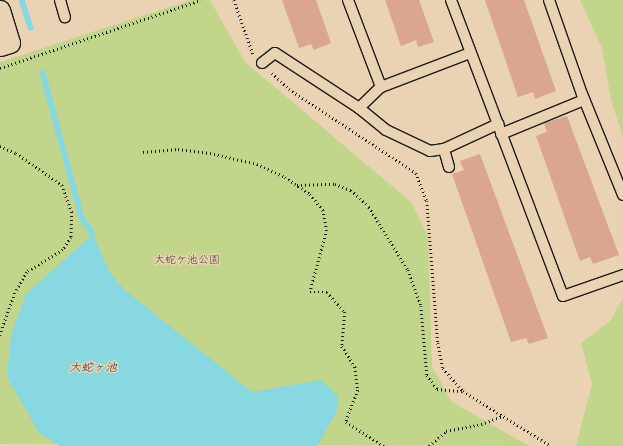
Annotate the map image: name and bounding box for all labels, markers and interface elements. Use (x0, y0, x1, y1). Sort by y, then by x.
park label: 大蛇ケ池公園 (154, 252, 220, 266)
water label: 大蛇ヶ池 (69, 360, 117, 374)

